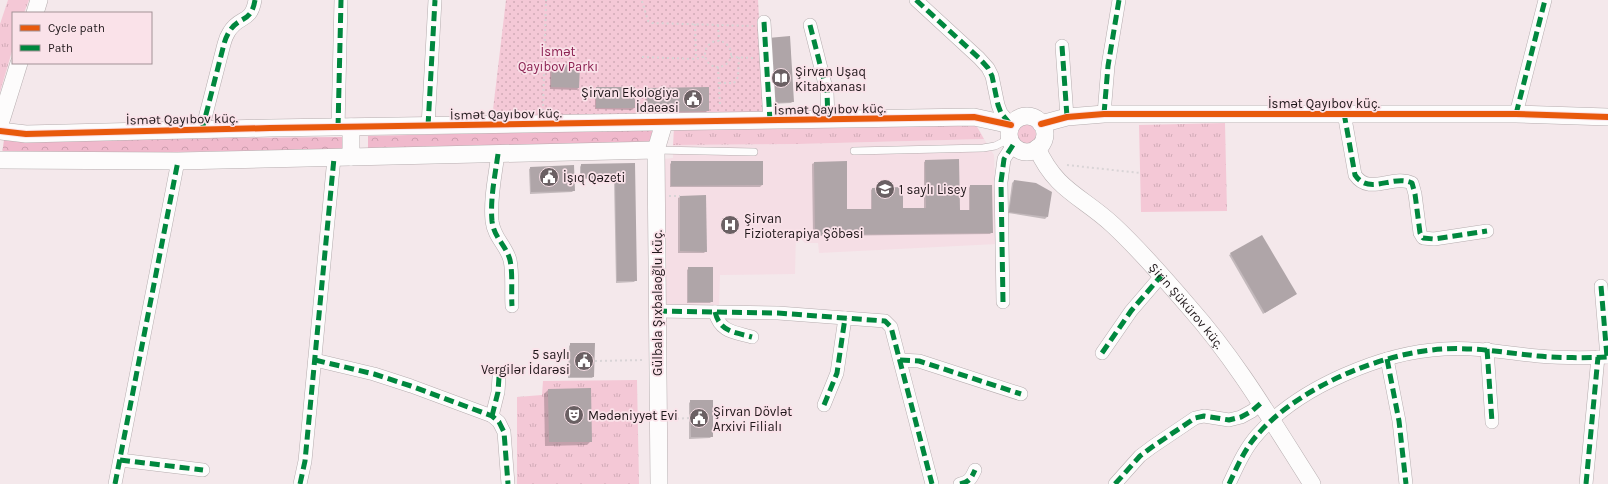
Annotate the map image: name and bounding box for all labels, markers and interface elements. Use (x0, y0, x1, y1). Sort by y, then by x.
legend (12, 12, 152, 64)
text: Cycle path (48, 21, 105, 35)
text: Path (48, 41, 73, 55)
park label: İsmət Qayıbov Parkı (518, 44, 598, 74)
place label: Şirvan Uşaq Kitabxanası (795, 64, 867, 94)
library icon: Şirvan Uşaq Kitabxanası (770, 67, 792, 89)
place label: Şirvan Ekologiya İdaeəsi (581, 85, 679, 115)
public building icon: Şirvan Ekologiya İdaeəsi (682, 88, 704, 110)
street label: İsmət Qayıbov küç. (1268, 96, 1380, 111)
street label: İsmət Qayıbov küç. (774, 101, 886, 117)
street label: İsmət Qayıbov küç. (450, 106, 562, 122)
street label: İsmət Qayıbov küç. (126, 111, 238, 127)
public building icon: İşıq Qəzeti (538, 166, 560, 188)
place label: İşıq Qəzeti (563, 170, 625, 186)
school or university icon: 1 saylı Lisey (874, 178, 896, 200)
place label: 1 saylı Lisey (899, 182, 967, 197)
place label: Şirvan Fizioterapiya Şöbəsi (744, 211, 864, 241)
hospital icon: Şirvan Fizioterapiya Şöbəsi (719, 214, 741, 236)
street label: Gülbala Şıxbalaoğlu küç. (650, 230, 665, 376)
street label: Şirin Şükürov küç. (1146, 259, 1227, 351)
place label: 5 saylı Vergilər İdarəsi (481, 347, 570, 377)
public building icon: 5 saylı Vergilər İdarəsi (573, 350, 595, 372)
theatre icon: Mədəniyyət Evi (563, 404, 585, 426)
place label: Şirvan Dövlət Arxivi Filialı (713, 404, 792, 434)
public building icon: Şirvan Dövlət Arxivi Filialı (688, 407, 710, 429)
place label: Mədəniyyət Evi (588, 408, 678, 423)

